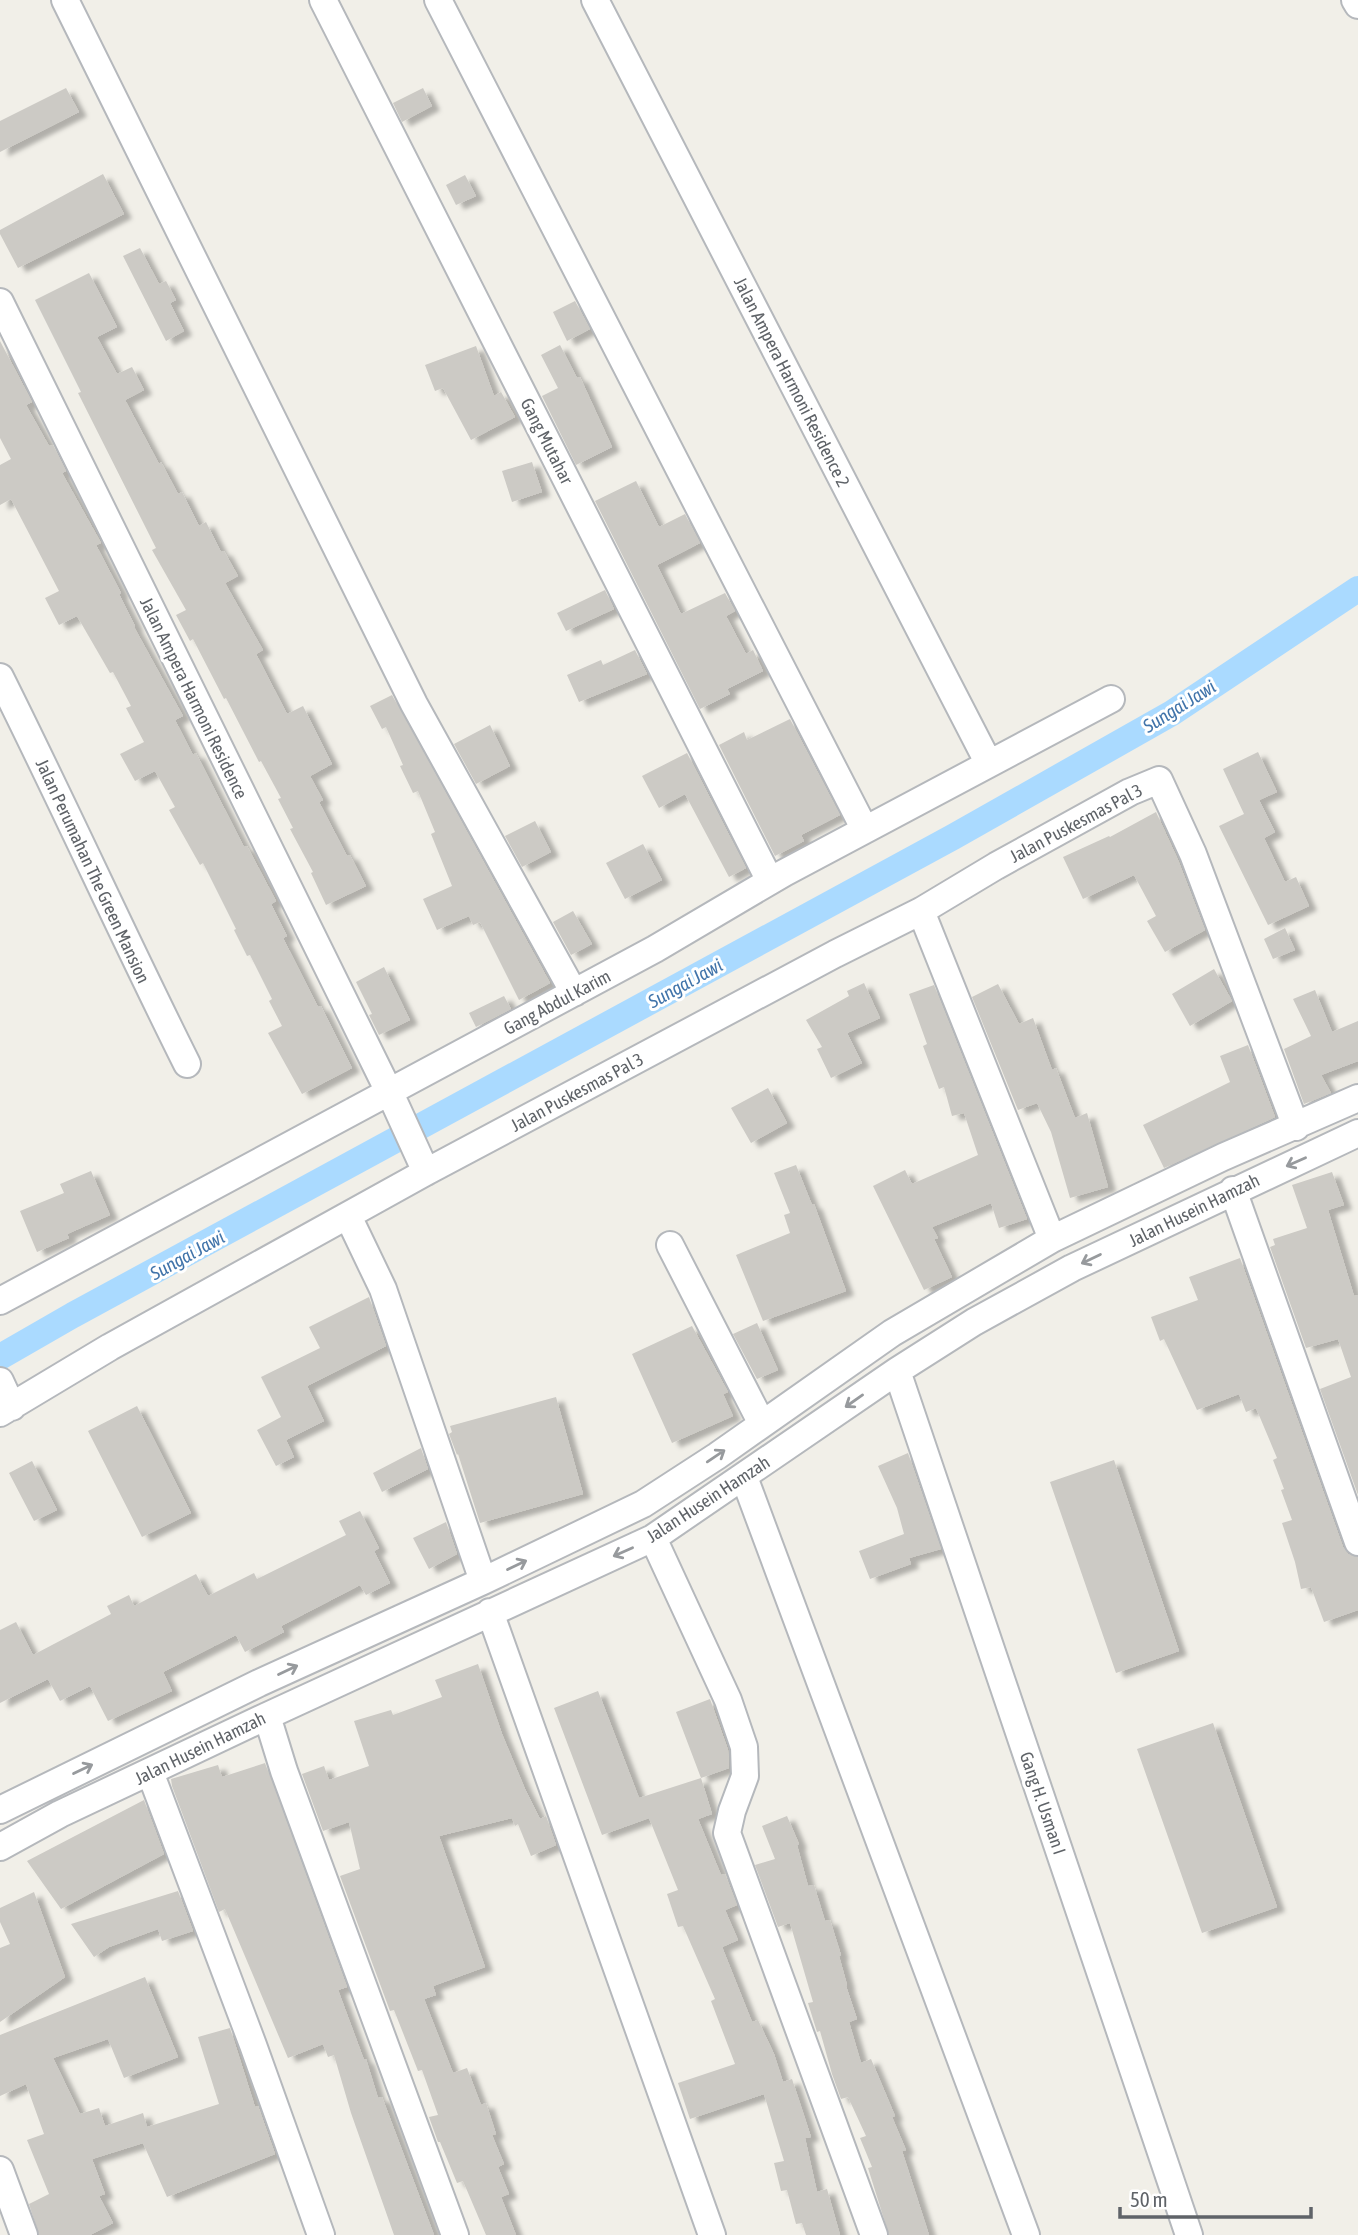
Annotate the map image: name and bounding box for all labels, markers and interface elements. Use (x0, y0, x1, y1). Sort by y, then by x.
street label: Jalan Ampera Harmoni Residence 2 (730, 274, 854, 490)
street label: Gang Mutahar (516, 395, 578, 488)
street label: Jalan Ampera Harmoni Residence (136, 594, 252, 802)
water label: Sungai Jawi (1138, 675, 1219, 737)
street label: Jalan Perumahan The Green Mansion (32, 756, 154, 986)
street label: Jalan Puskesmas Pal 3 (1006, 779, 1146, 867)
water label: Sungai Jawi (643, 954, 726, 1013)
street label: Gang Abdul Karim (500, 965, 614, 1039)
street label: Jalan Puskesmas Pal 3 (507, 1048, 647, 1136)
one-way arrow (1286, 1155, 1307, 1169)
street label: Jalan Husein Hamzah (1125, 1169, 1263, 1251)
water label: Sungai Jawi (145, 1226, 228, 1285)
one-way arrow (1081, 1253, 1102, 1267)
one-way arrow (845, 1394, 864, 1408)
one-way arrow (706, 1449, 725, 1463)
street label: Jalan Husein Hamzah (642, 1451, 774, 1547)
one-way arrow (612, 1546, 634, 1559)
one-way arrow (506, 1557, 527, 1571)
one-way arrow (277, 1663, 298, 1676)
street label: Jalan Husein Hamzah (131, 1707, 269, 1789)
street label: Gang H. Usman I (1016, 1749, 1070, 1857)
one-way arrow (72, 1762, 93, 1775)
scale bar (1120, 2176, 1311, 2220)
text: 50 m (1130, 2187, 1168, 2211)

